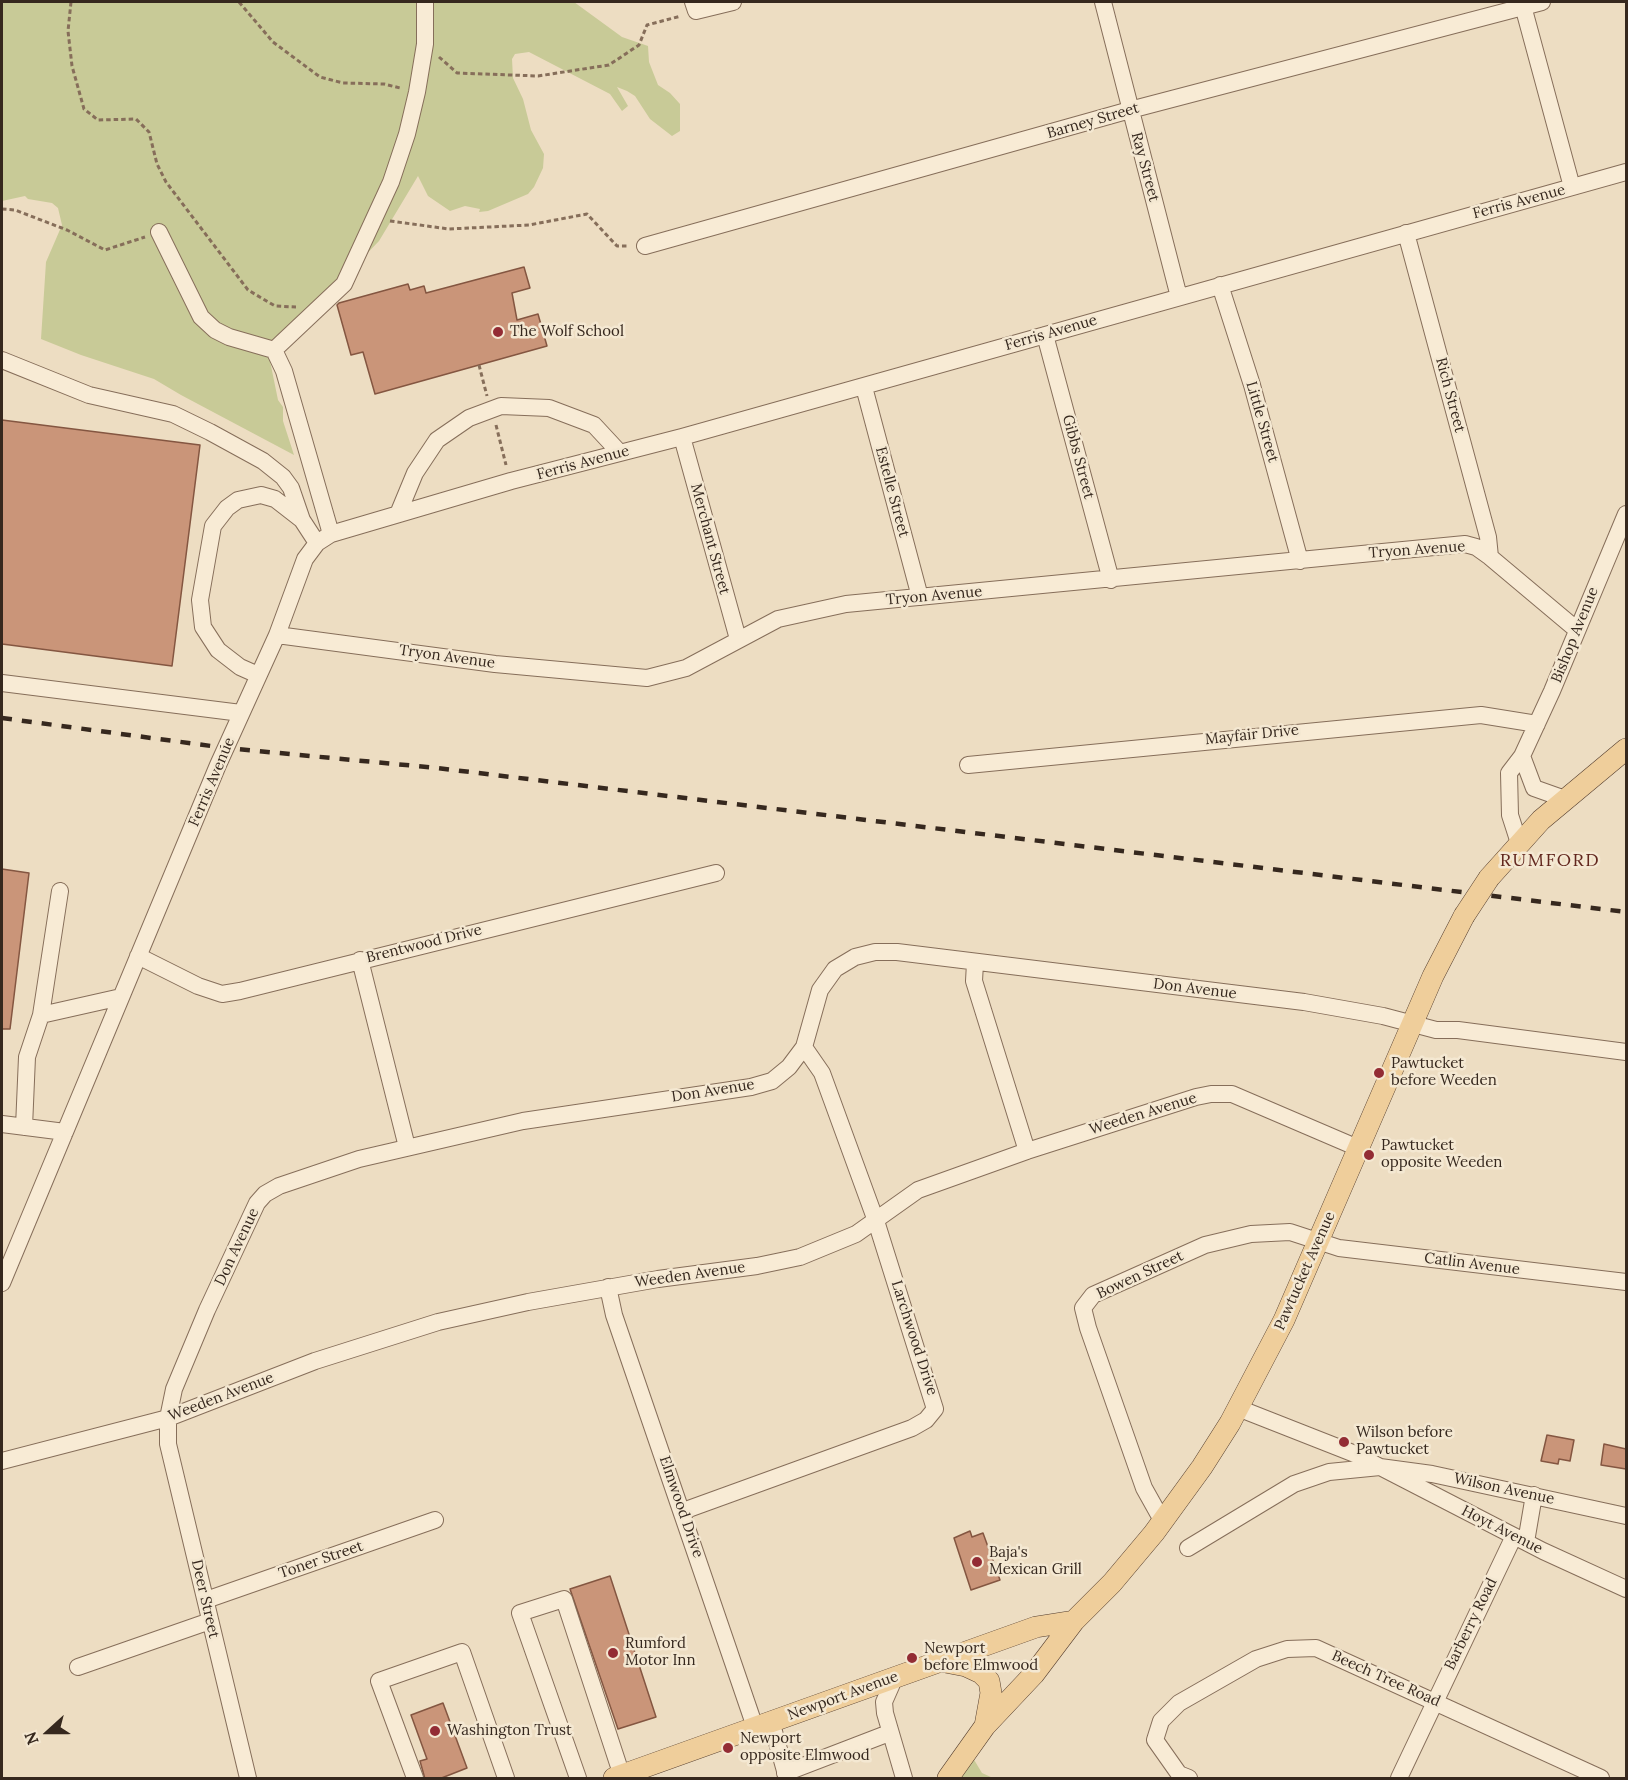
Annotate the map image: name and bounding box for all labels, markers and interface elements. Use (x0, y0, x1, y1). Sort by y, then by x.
street label: Barney Street (1045, 99, 1141, 143)
street label: Ray Street (1127, 130, 1163, 204)
street label: Ferris Avenue (1471, 181, 1567, 223)
street label: Ferris Avenue (1003, 311, 1099, 355)
place label: The Wolf School (510, 323, 624, 341)
marker: The Wolf School (491, 325, 505, 339)
street label: Rich Street (1431, 355, 1469, 435)
street label: Little Street (1242, 379, 1282, 465)
street label: Gibbs Street (1058, 413, 1098, 501)
street label: Ferris Avenue (535, 442, 631, 484)
street label: Estelle Street (871, 445, 913, 539)
street label: Merchant Street (687, 482, 733, 596)
street label: Tryon Avenue (1368, 538, 1466, 562)
street label: Tryon Avenue (885, 583, 983, 609)
street label: Bishop Avenue (1548, 584, 1602, 686)
street label: Tryon Avenue (398, 641, 496, 673)
street label: Mayfair Drive (1204, 721, 1300, 749)
street label: Ferris Avenue (185, 735, 239, 829)
district label: RUMFORD (1500, 850, 1600, 872)
street label: Brentwood Drive (364, 921, 484, 967)
street label: Don Avenue (1152, 975, 1238, 1003)
place label: Pawtucket before Weeden (1391, 1055, 1497, 1090)
marker: Pawtucket before Weeden (1372, 1066, 1386, 1080)
street label: Don Avenue (670, 1076, 756, 1106)
street label: Weeden Avenue (1087, 1089, 1199, 1139)
place label: Pawtucket opposite Weeden (1381, 1137, 1502, 1172)
marker: Pawtucket opposite Weeden (1362, 1148, 1376, 1162)
street label: Don Avenue (211, 1205, 263, 1289)
street label: Pawtucket Avenue (1271, 1209, 1339, 1333)
street label: Bowen Street (1094, 1247, 1186, 1303)
street label: Catlin Avenue (1423, 1249, 1521, 1279)
street label: Weeden Avenue (634, 1258, 746, 1292)
street label: Larchwood Drive (887, 1278, 941, 1398)
street label: Weeden Avenue (166, 1369, 276, 1425)
place label: Wilson before Pawtucket (1356, 1424, 1453, 1459)
marker: Wilson before Pawtucket (1337, 1435, 1351, 1449)
street label: Elmwood Drive (655, 1454, 707, 1560)
street label: Wilson Avenue (1452, 1470, 1556, 1508)
street label: Hoyt Avenue (1458, 1502, 1546, 1558)
street label: Toner Street (277, 1537, 365, 1583)
place label: Baja's Mexican Grill (989, 1544, 1082, 1579)
marker: Baja's Mexican Grill (970, 1555, 984, 1569)
street label: Deer Street (187, 1558, 223, 1640)
street label: Barberry Road (1441, 1575, 1501, 1673)
place label: Rumford Motor Inn (625, 1635, 696, 1670)
place label: Newport before Elmwood (924, 1640, 1038, 1675)
marker: Rumford Motor Inn (606, 1646, 620, 1660)
street label: Beech Tree Road (1329, 1647, 1443, 1711)
marker: Newport before Elmwood (905, 1651, 919, 1665)
street label: Newport Avenue (785, 1668, 901, 1724)
north arrow (18, 1702, 78, 1762)
place label: Washington Trust (447, 1722, 572, 1740)
marker: Washington Trust (428, 1724, 442, 1738)
text: N (20, 1729, 43, 1748)
place label: Newport opposite Elmwood (740, 1730, 870, 1765)
marker: Newport opposite Elmwood (721, 1741, 735, 1755)

